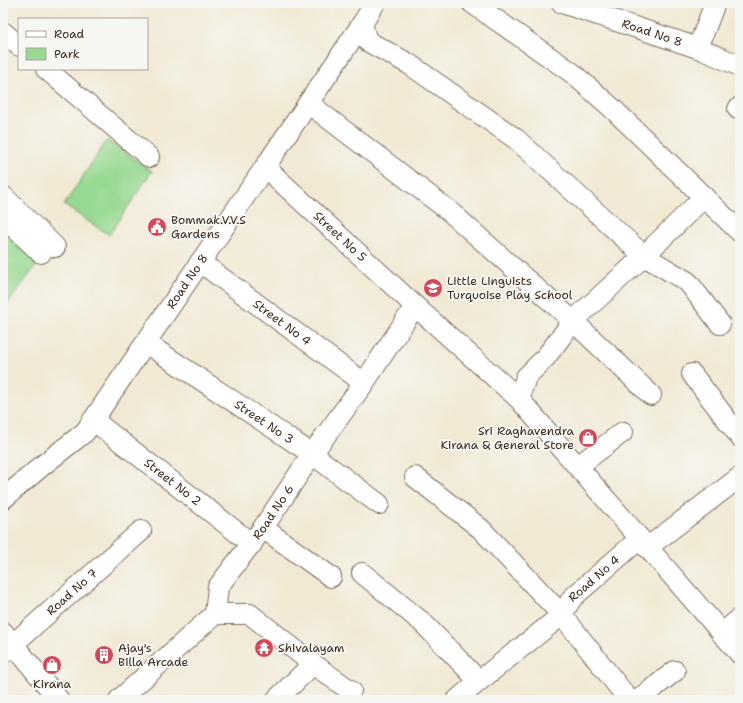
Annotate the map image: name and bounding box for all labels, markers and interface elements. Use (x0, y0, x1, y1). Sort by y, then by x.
street label: Road No 8 (620, 15, 685, 50)
legend (18, 18, 148, 70)
text: Road (54, 26, 85, 42)
text: Park (54, 46, 80, 62)
street label: Street No 5 (310, 208, 370, 265)
place label: Bommak.V.V.S Gardens (171, 212, 246, 242)
public building icon: Bommak.V.V.S Gardens (146, 216, 168, 238)
street label: Road No 8 (163, 251, 212, 312)
place label: Little Linguists Turquoise Play School (447, 273, 573, 303)
school or university icon: Little Linguists Turquoise Play School (422, 277, 444, 299)
street label: Street No 4 (250, 296, 314, 349)
street label: Street No 3 (231, 396, 297, 448)
place label: Sri Raghavendra Kirana & General Store (440, 423, 575, 453)
shop icon: Sri Raghavendra Kirana & General Store (577, 427, 599, 449)
street label: Street No 2 (141, 455, 204, 509)
street label: Road No 6 (249, 482, 297, 543)
street label: Road No 4 (565, 552, 623, 606)
street label: Road No 7 (43, 565, 101, 619)
temple icon: Shivalayam (253, 637, 275, 659)
place label: Ajay's Billa Arcade (118, 640, 188, 670)
place label: Shivalayam (278, 640, 344, 656)
building icon: Ajay's Billa Arcade (93, 644, 115, 666)
shop icon: Kirana (41, 654, 63, 676)
place label: Kirana (33, 676, 71, 692)

